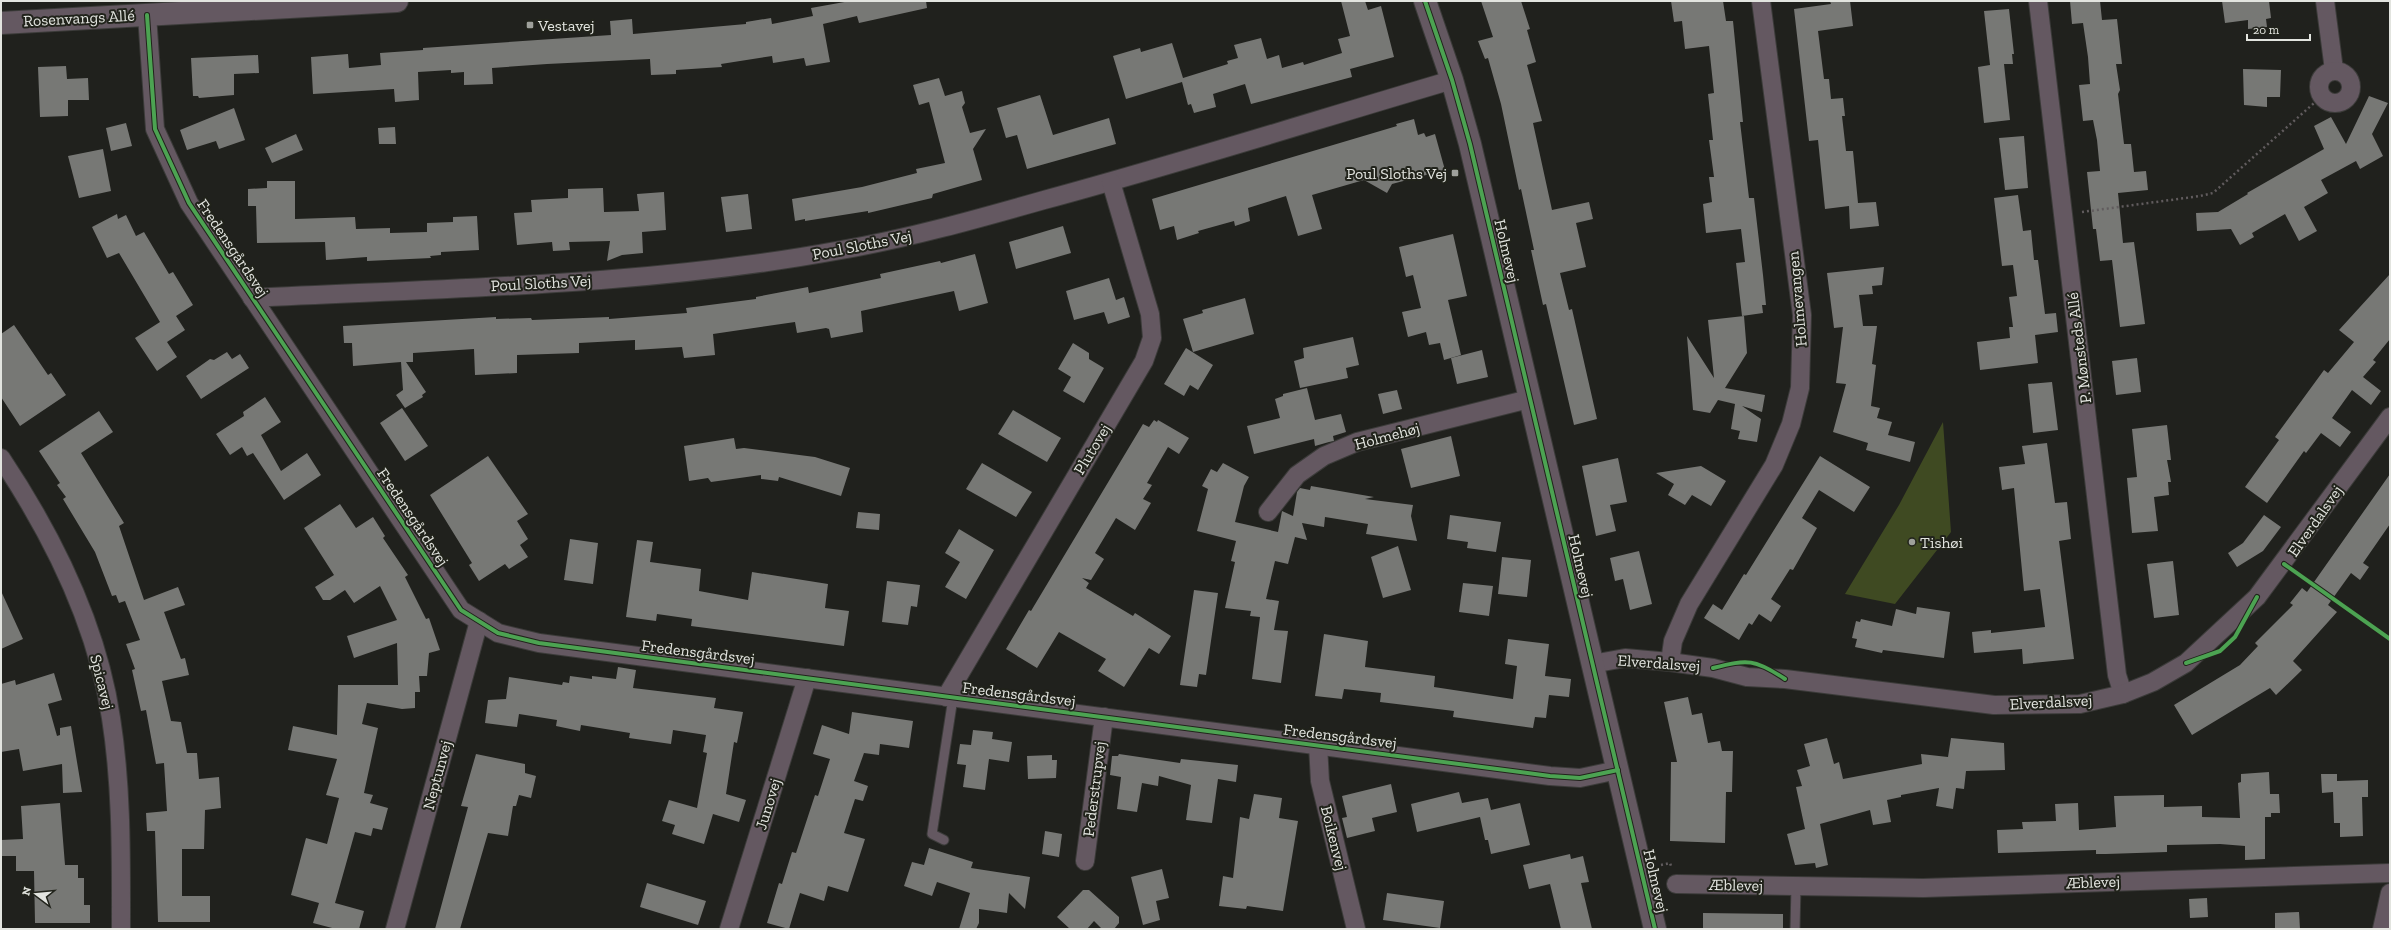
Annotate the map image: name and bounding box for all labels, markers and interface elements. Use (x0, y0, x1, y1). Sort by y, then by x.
street label: Rosenvangs Allé (23, 6, 135, 30)
place label: Vestavej (537, 16, 595, 35)
scale bar (2247, 16, 2310, 42)
marker: Vestavej (525, 20, 535, 30)
text: 20 m (2253, 23, 2280, 37)
place label: Poul Sloths Vej (1346, 164, 1447, 183)
marker: Poul Sloths Vej (1450, 168, 1460, 178)
street label: Fredensgårdsvej (193, 195, 273, 301)
street label: Holmevej (1490, 217, 1524, 285)
street label: Poul Sloths Vej (811, 226, 913, 264)
street label: Holmevangen (1783, 250, 1811, 348)
street label: Poul Sloths Vej (490, 271, 592, 295)
street label: P. Mønsteds Allé (2063, 291, 2095, 405)
street label: Holmehøj (1352, 418, 1422, 454)
street label: Plutovej (1070, 420, 1114, 478)
street label: Fredensgårdsvej (373, 464, 453, 570)
street label: Elverdalsvej (2283, 482, 2347, 560)
street label: Holmevej (1564, 532, 1598, 600)
place label: Tishøi (1920, 533, 1964, 552)
marker: Tishøi (1907, 537, 1917, 547)
street label: Fredensgårdsvej (640, 636, 756, 668)
street label: Elverdalsvej (1617, 651, 1701, 675)
street label: Spicavej (86, 653, 118, 711)
street label: Fredensgårdsvej (961, 678, 1077, 710)
street label: Elverdalsvej (2009, 690, 2093, 714)
street label: Fredensgårdsvej (1282, 720, 1398, 752)
street label: Neptunvej (419, 738, 455, 812)
street label: Pederstrupvej (1079, 740, 1109, 838)
street label: Junovej (751, 776, 785, 832)
street label: Boikenvej (1317, 804, 1351, 872)
street label: Holmevej (1639, 847, 1673, 915)
street label: Æblevej (2065, 872, 2120, 892)
north arrow (16, 874, 56, 914)
street label: Æblevej (1708, 875, 1763, 895)
text: N (19, 885, 34, 897)

